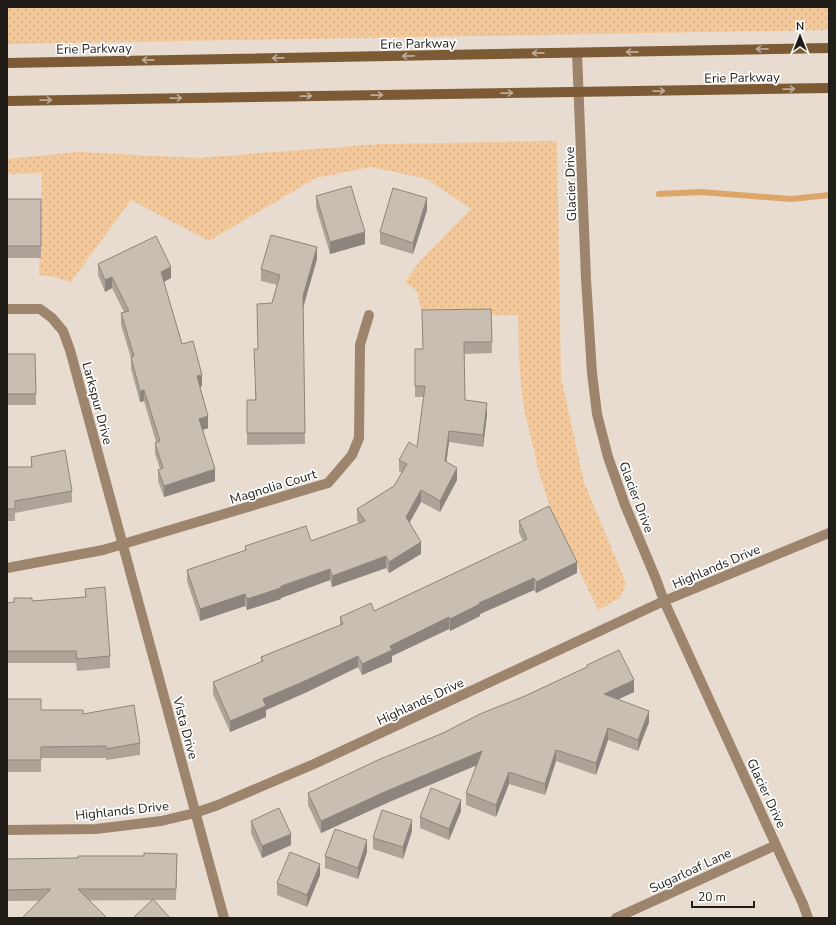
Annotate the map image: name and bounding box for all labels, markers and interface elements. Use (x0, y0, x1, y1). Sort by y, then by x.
north arrow (780, 16, 820, 56)
text: N (796, 19, 804, 34)
street label: Erie Parkway (380, 34, 456, 54)
street label: Erie Parkway (56, 39, 132, 59)
one-way arrow (756, 45, 769, 53)
one-way arrow (626, 48, 639, 55)
one-way arrow (532, 50, 545, 57)
one-way arrow (402, 52, 415, 60)
one-way arrow (272, 54, 285, 62)
one-way arrow (142, 56, 155, 64)
street label: Erie Parkway (704, 68, 780, 88)
one-way arrow (782, 85, 795, 93)
one-way arrow (652, 87, 665, 95)
one-way arrow (500, 89, 513, 97)
one-way arrow (370, 91, 383, 99)
one-way arrow (299, 93, 312, 100)
one-way arrow (169, 95, 182, 102)
one-way arrow (39, 97, 52, 104)
street label: Glacier Drive (561, 146, 581, 222)
street label: Larkspur Drive (77, 360, 117, 447)
street label: Glacier Drive (614, 459, 658, 536)
street label: Magnolia Court (228, 465, 319, 509)
street label: Highlands Drive (670, 540, 763, 594)
street label: Highlands Drive (374, 674, 467, 730)
street label: Vista Drive (168, 694, 202, 761)
street label: Glacier Drive (742, 756, 790, 831)
street label: Highlands Drive (74, 797, 170, 825)
street label: Sugarloaf Lane (647, 844, 734, 898)
scale bar (692, 883, 754, 909)
text: 20 m (698, 889, 726, 905)

